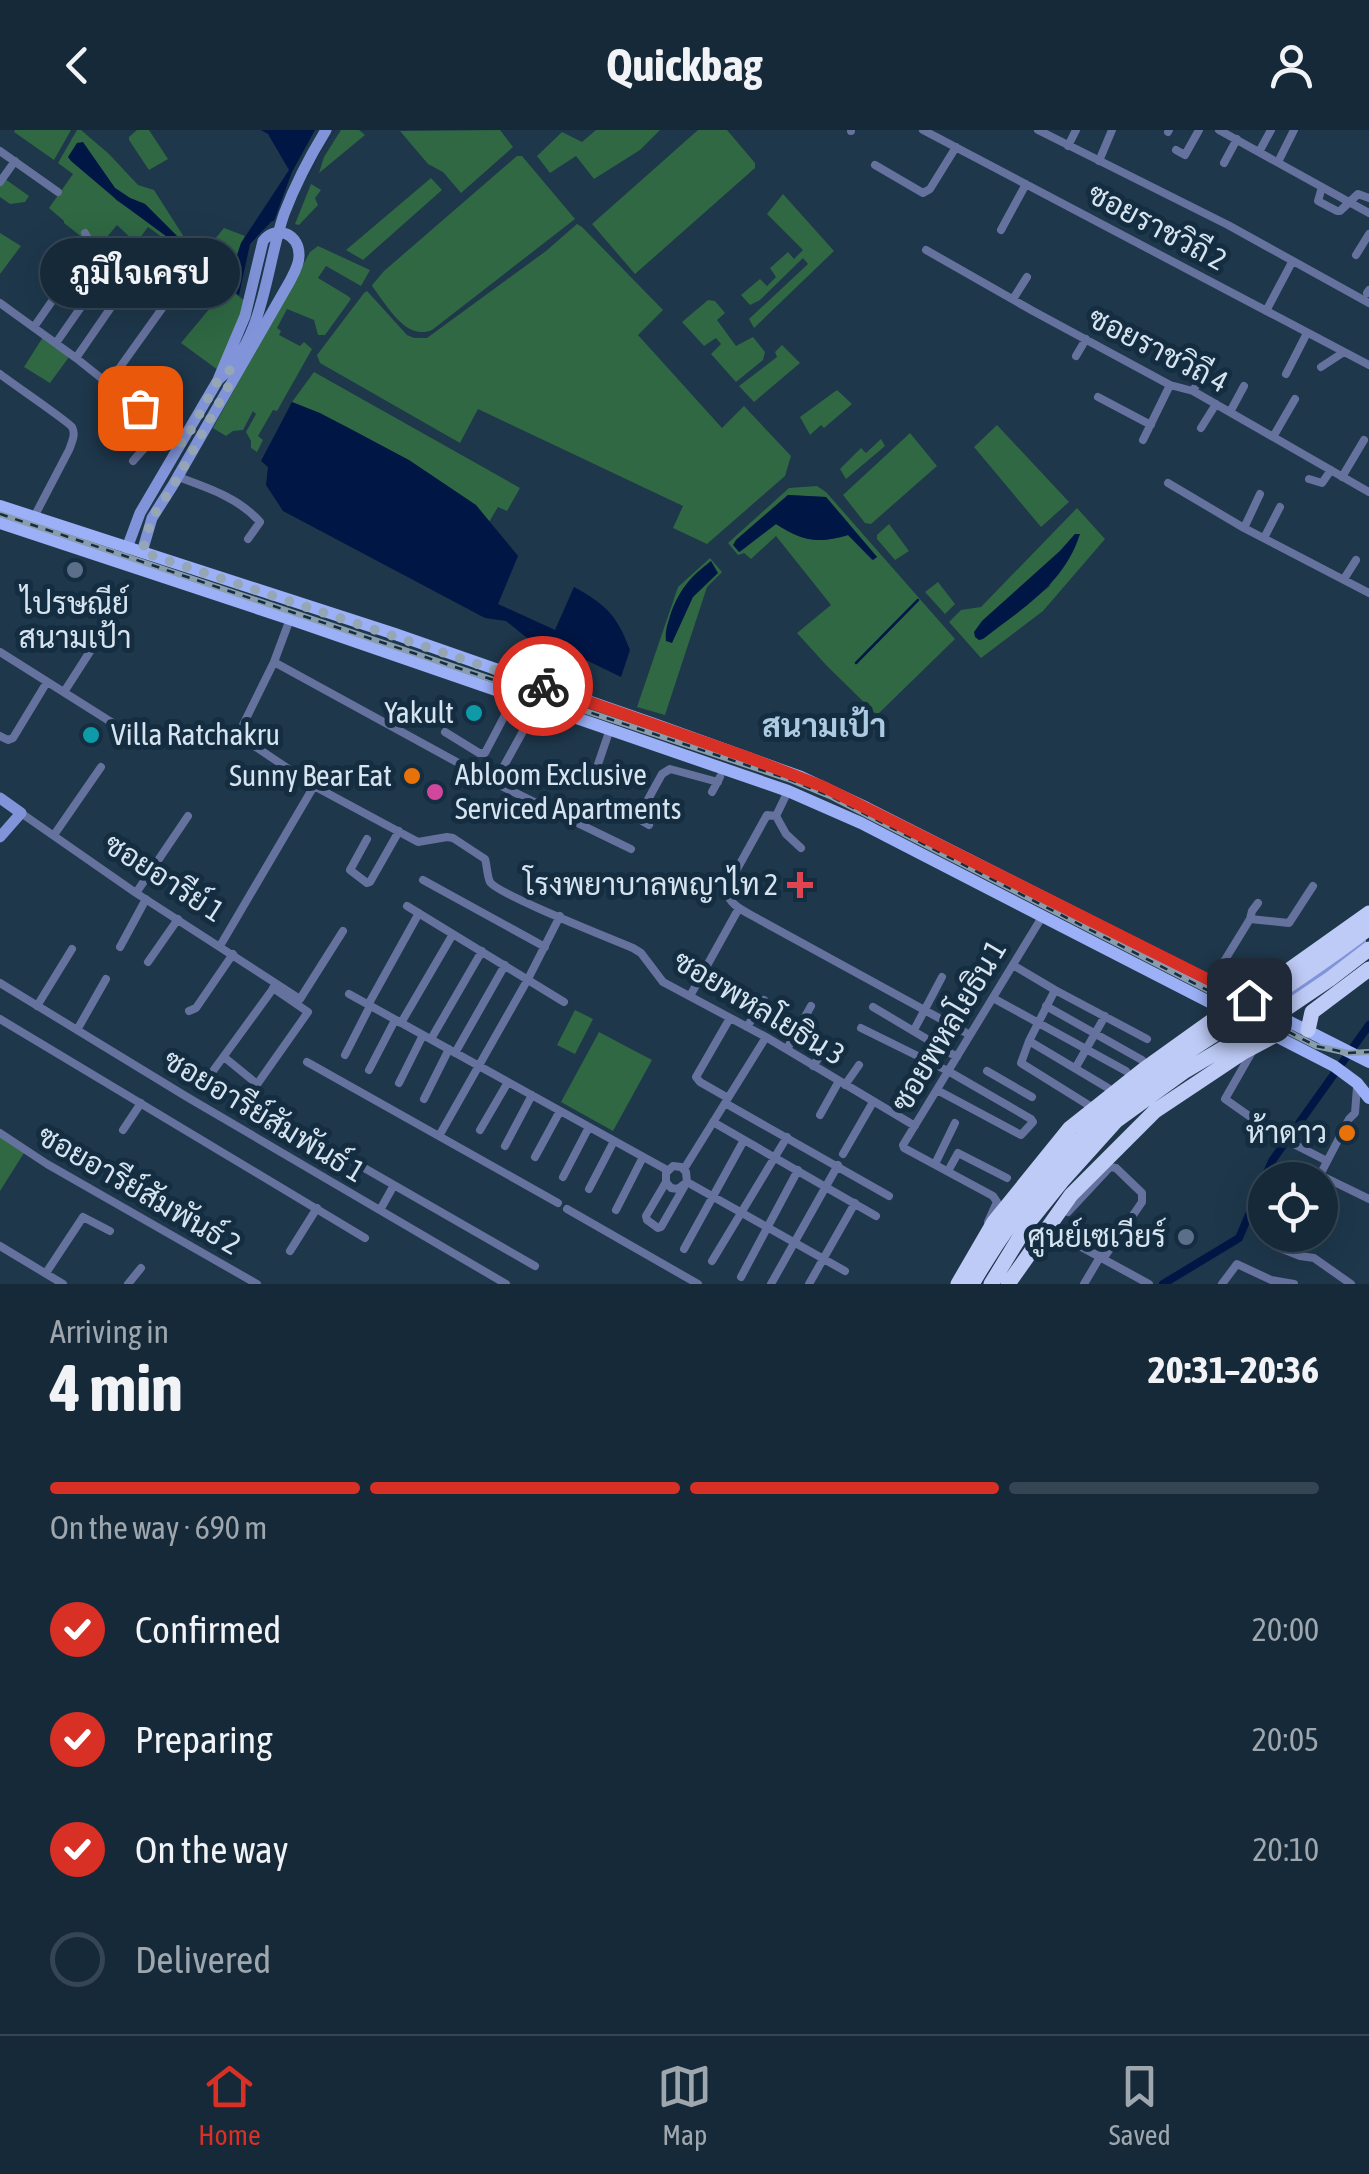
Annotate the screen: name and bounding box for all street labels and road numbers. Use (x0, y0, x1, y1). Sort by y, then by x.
street label: ซอยราชวิถี 2 (1083, 175, 1233, 277)
street label: ซอยราชวิถี 4 (1083, 299, 1234, 399)
street label: ซอยอารีย์ 1 (99, 824, 232, 928)
street label: ซอยพหลโยธิน 1 (882, 933, 1013, 1117)
street label: ซอยพหลโยธิน 3 (668, 941, 852, 1072)
street label: ซอยอารีย์สัมพันธ์ 1 (158, 1040, 372, 1188)
street label: ซอยอารีย์สัมพันธ์ 2 (32, 1116, 248, 1261)

